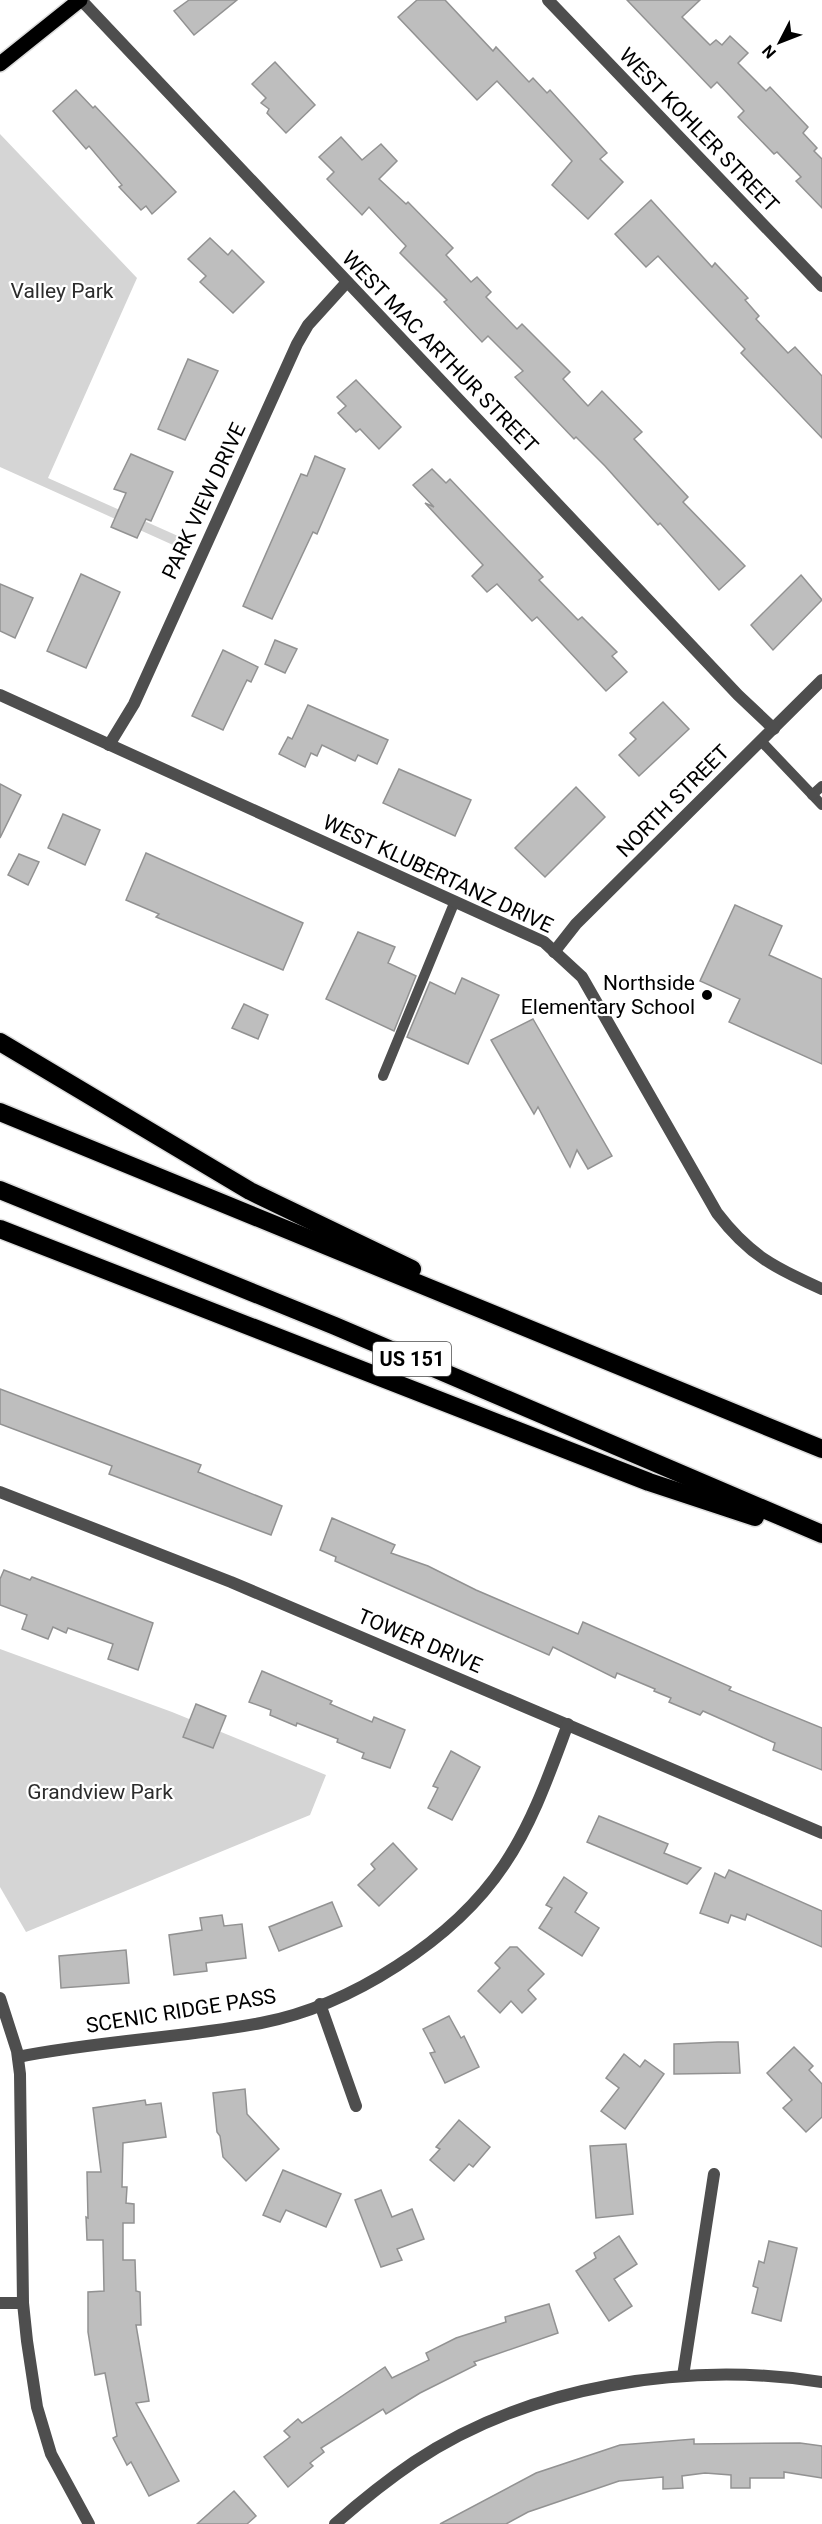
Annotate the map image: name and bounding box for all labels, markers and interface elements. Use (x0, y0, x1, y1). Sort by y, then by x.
north arrow (750, 12, 810, 72)
text: N (758, 41, 780, 62)
street label: WEST KOHLER STREET (614, 43, 784, 217)
street label: WEST MAC ARTHUR STREET (337, 246, 543, 458)
park label: Valley Park (10, 279, 114, 303)
street label: PARK VIEW DRIVE (157, 419, 251, 583)
street label: NORTH STREET (612, 740, 734, 862)
street label: WEST KLUBERTANZ DRIVE (319, 810, 557, 938)
place label: Northside Elementary School (521, 971, 695, 1019)
marker: Northside Elementary School (700, 988, 714, 1002)
road number: US 151 (373, 1342, 451, 1376)
street label: TOWER DRIVE (354, 1604, 486, 1678)
park label: Grandview Park (27, 1780, 173, 1804)
street label: SCENIC RIDGE PASS (84, 1984, 278, 2038)

